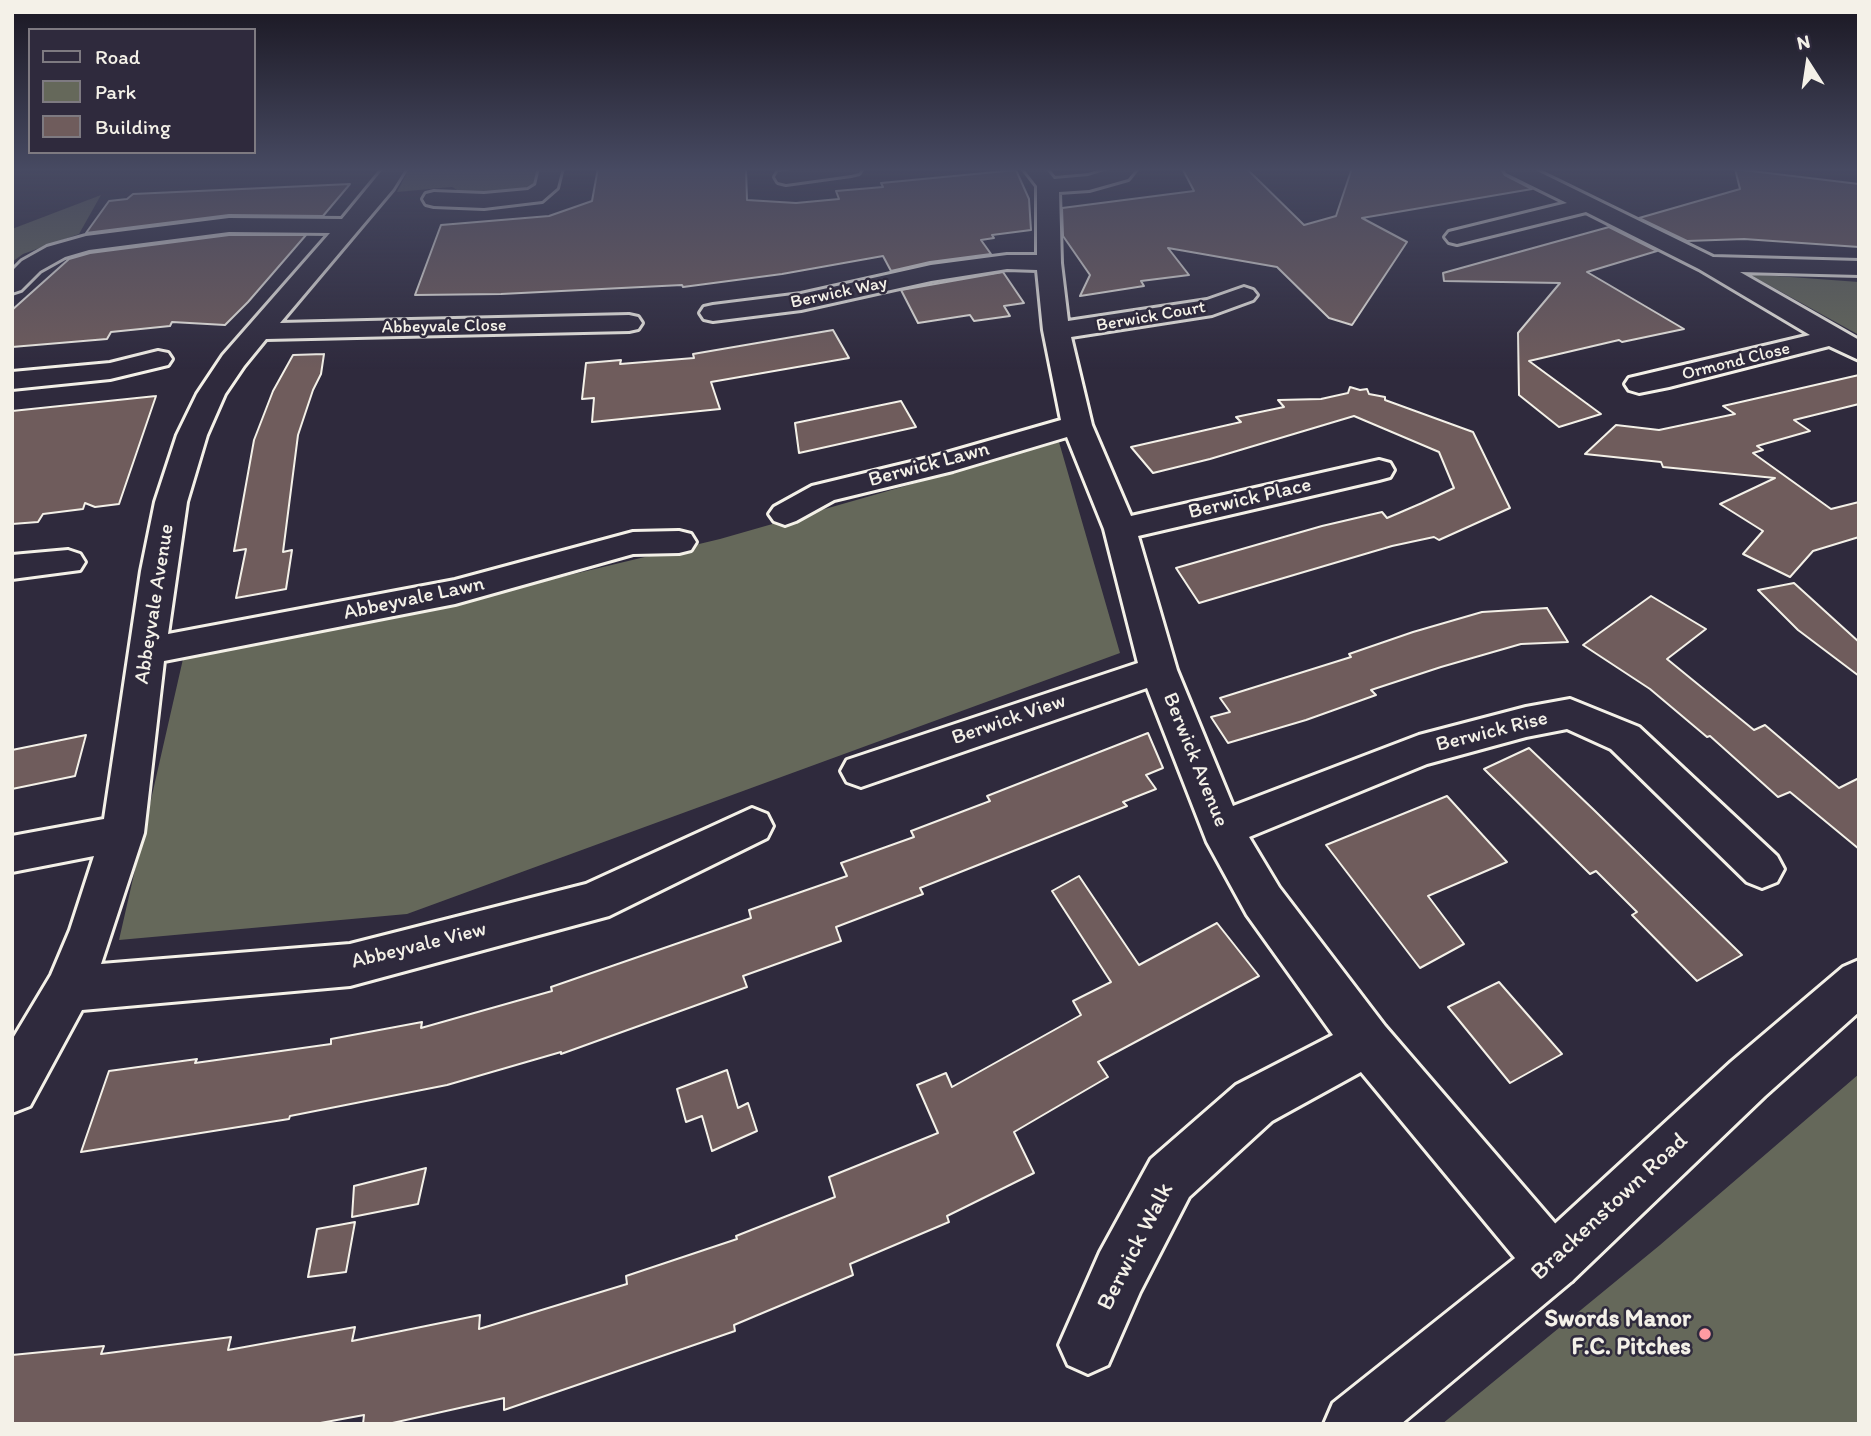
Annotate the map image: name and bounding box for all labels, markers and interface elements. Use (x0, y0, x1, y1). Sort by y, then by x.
legend (28, 28, 256, 154)
north arrow (1773, 28, 1843, 98)
text: N (1795, 29, 1812, 55)
text: Road (95, 44, 140, 69)
text: Park (95, 79, 136, 104)
text: Building (95, 114, 171, 139)
street label: Berwick Way (789, 272, 889, 314)
street label: Berwick Court (1095, 297, 1207, 337)
street label: Abbeyvale Close (381, 315, 507, 339)
street label: Ormond Close (1680, 338, 1792, 386)
street label: Berwick Lawn (866, 437, 992, 493)
street label: Berwick Place (1186, 473, 1314, 525)
street label: Abbeyvale Avenue (130, 522, 180, 686)
street label: Abbeyvale Lawn (341, 572, 487, 626)
street label: Berwick View (949, 689, 1069, 751)
street label: Berwick Avenue (1157, 689, 1233, 831)
street label: Berwick Rise (1433, 706, 1551, 758)
street label: Abbeyvale View (349, 917, 489, 975)
street label: Brackenstown Road (1526, 1127, 1694, 1287)
street label: Berwick Walk (1092, 1178, 1180, 1316)
place label: Swords Manor F.C. Pitches (1545, 1306, 1691, 1362)
marker: Swords Manor F.C. Pitches (1697, 1326, 1713, 1342)

